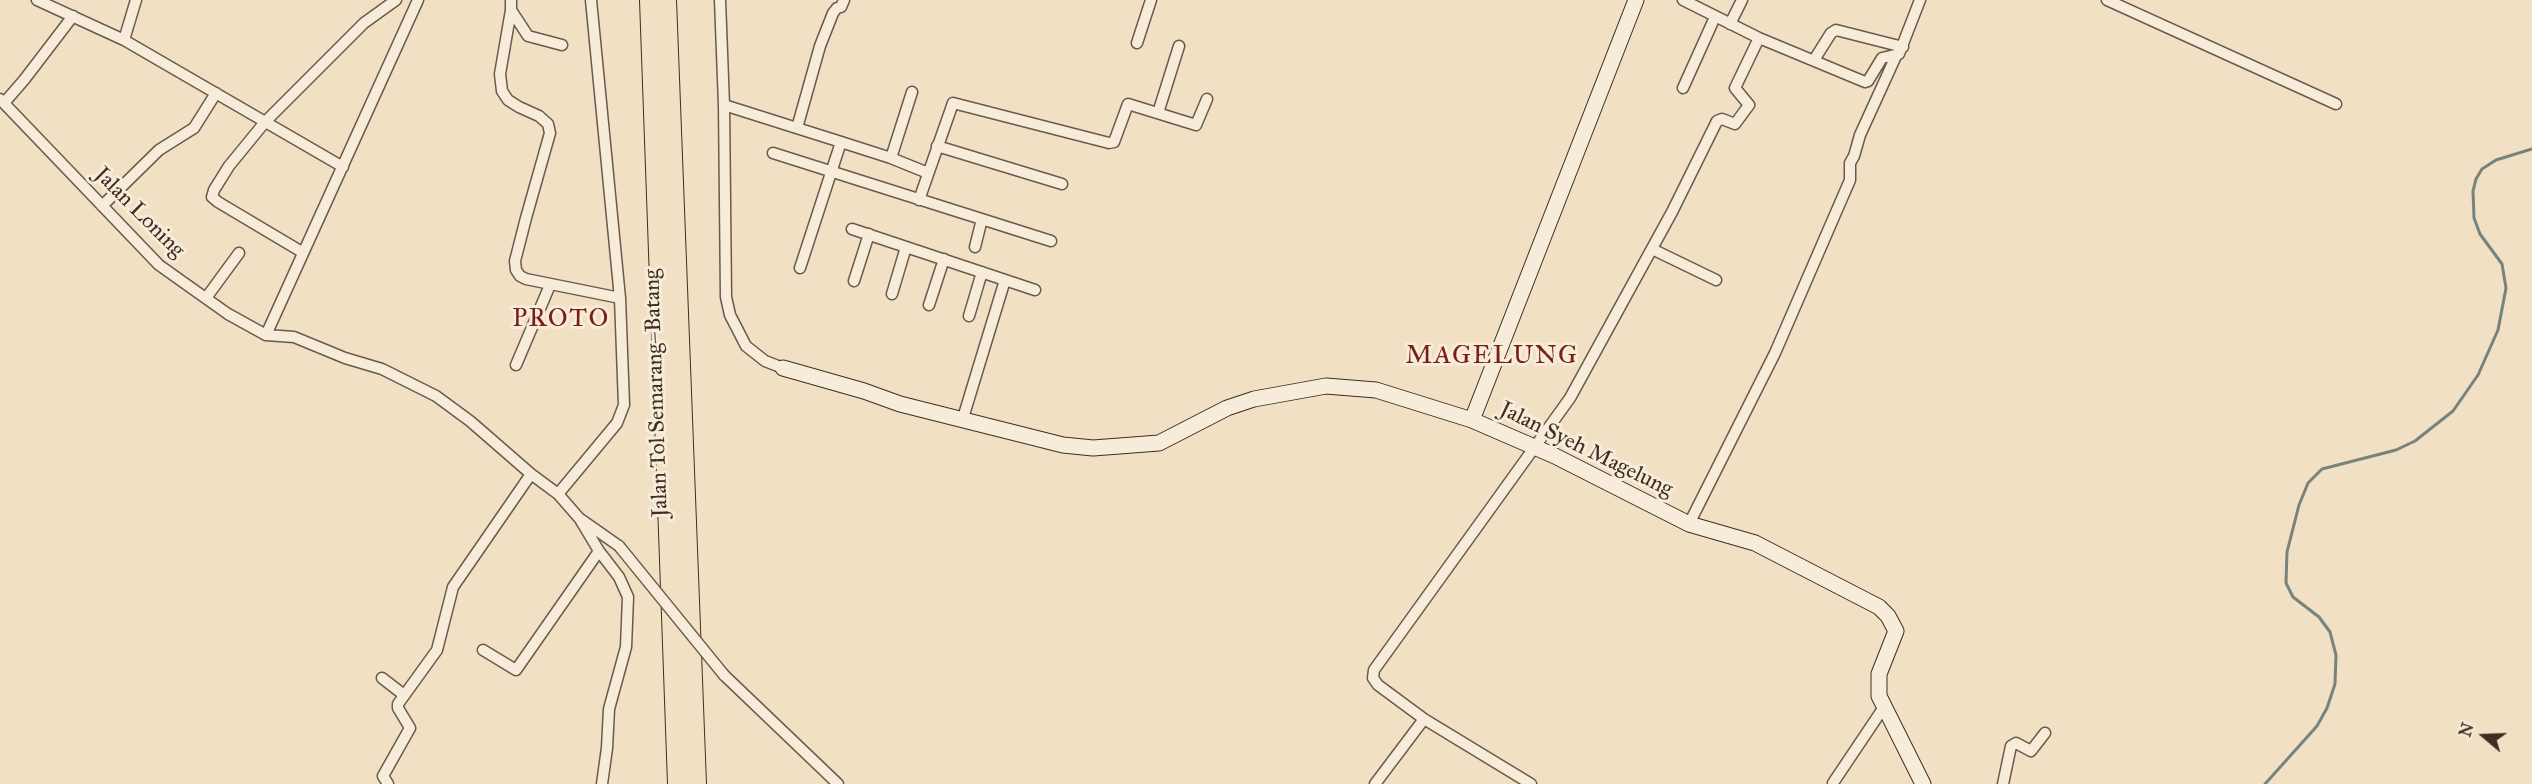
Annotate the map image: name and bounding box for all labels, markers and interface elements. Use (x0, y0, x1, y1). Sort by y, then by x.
street label: Jalan Loning (88, 162, 190, 264)
street label: Jalan Tol Semarang–Batang (639, 268, 675, 518)
district label: PROTO (512, 304, 610, 336)
district label: MAGELUNG (1405, 341, 1579, 373)
street label: Jalan Syeh Magelung (1495, 397, 1677, 503)
north arrow (2454, 706, 2514, 766)
text: N (2455, 720, 2478, 739)

